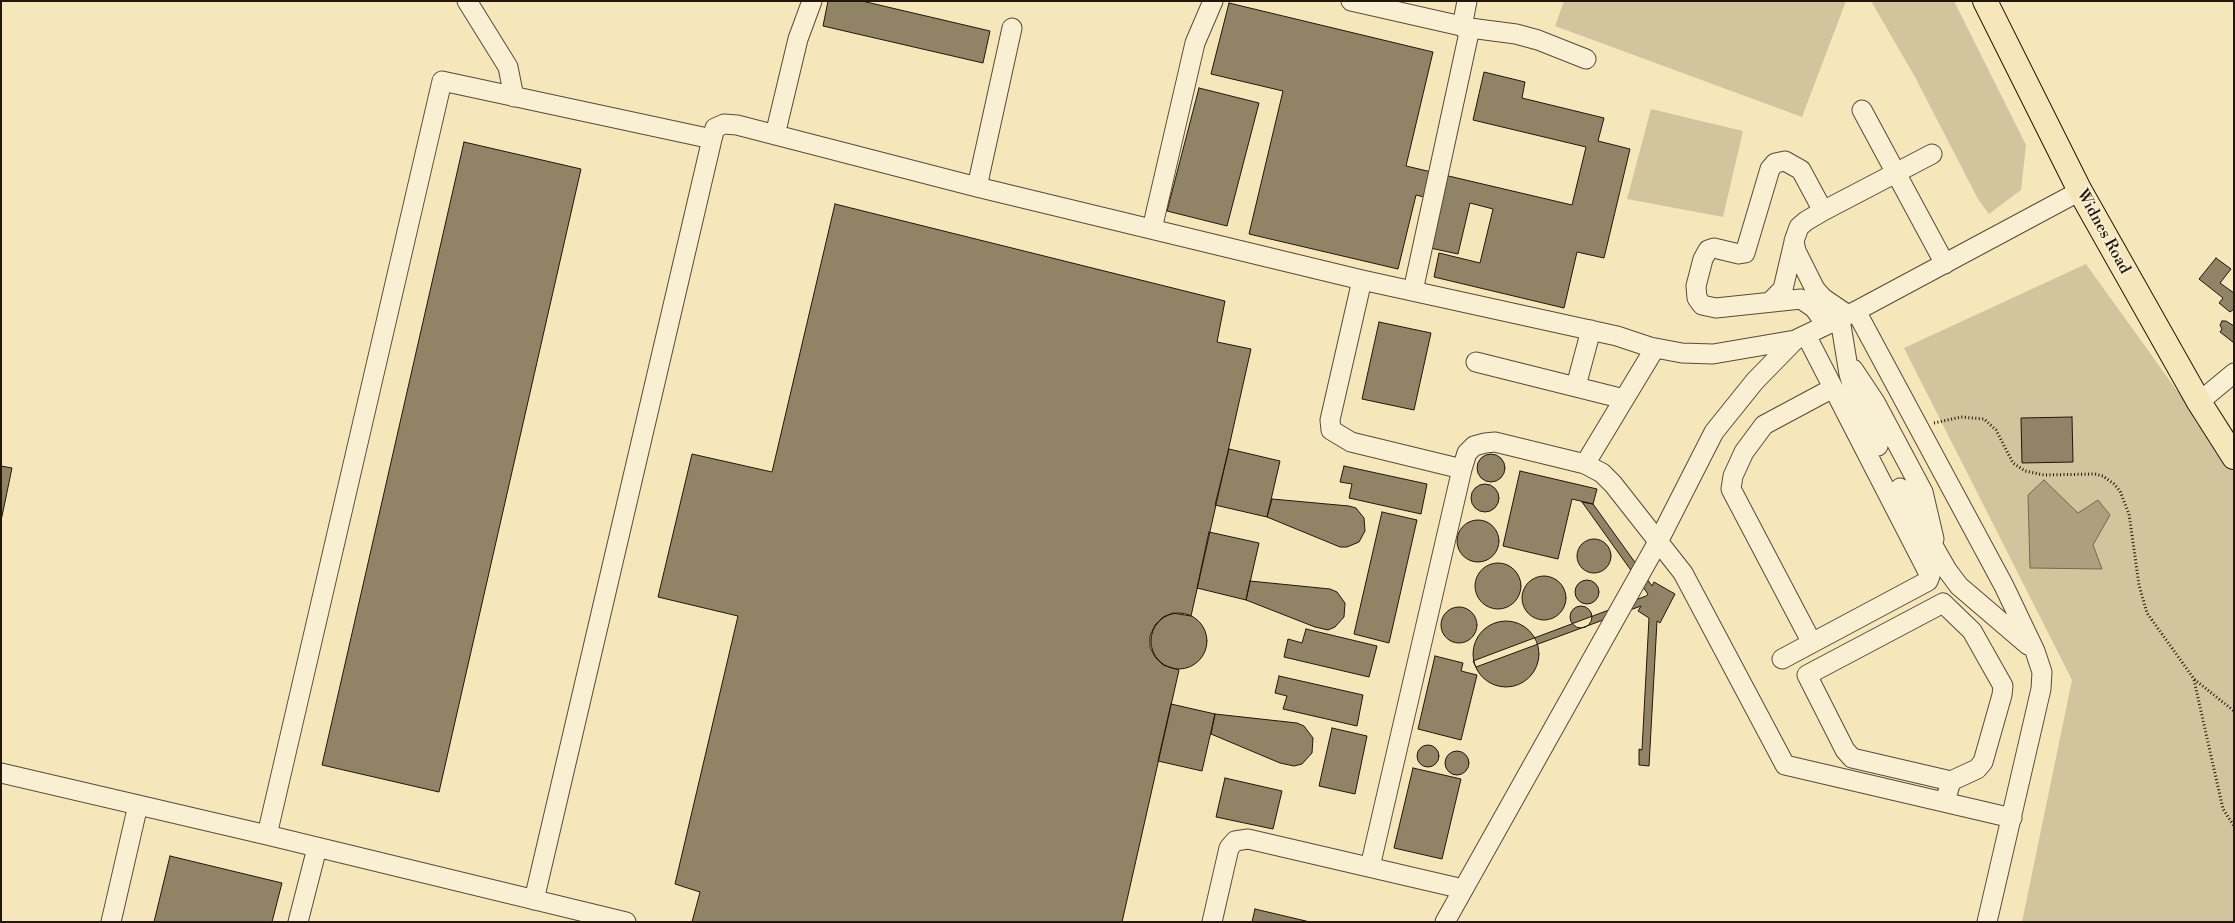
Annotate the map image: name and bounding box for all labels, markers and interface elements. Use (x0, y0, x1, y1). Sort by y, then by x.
street label: Widnes Road (2072, 187, 2134, 277)

